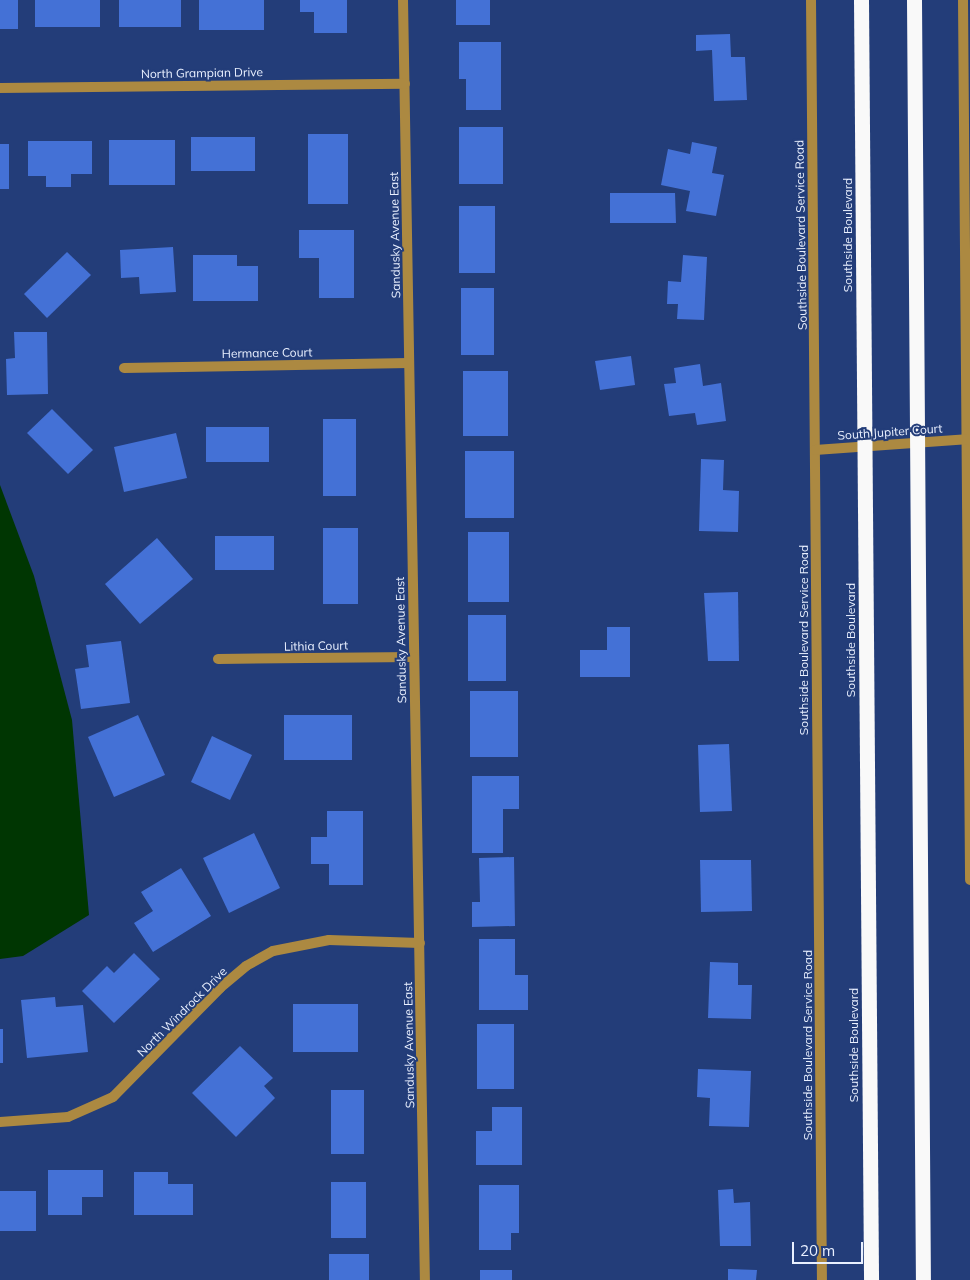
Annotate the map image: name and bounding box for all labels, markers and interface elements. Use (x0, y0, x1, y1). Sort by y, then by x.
street label: North Grampian Drive (141, 65, 263, 81)
street label: Southside Boulevard Service Road (792, 140, 810, 330)
street label: Sandusky Avenue East (387, 172, 403, 298)
street label: Southside Boulevard (841, 178, 855, 292)
street label: Hermance Court (222, 345, 312, 361)
street label: South Jupiter Court (837, 421, 943, 443)
street label: Southside Boulevard Service Road (797, 545, 811, 735)
street label: Sandusky Avenue East (393, 577, 409, 703)
street label: Southside Boulevard (844, 583, 858, 697)
street label: Lithia Court (284, 638, 348, 654)
street label: Southside Boulevard Service Road (801, 950, 815, 1140)
street label: North Windrock Drive (134, 964, 230, 1060)
street label: Sandusky Avenue East (401, 982, 417, 1108)
street label: Southside Boulevard (847, 988, 861, 1102)
scale bar (795, 1232, 866, 1264)
text: 20 m (800, 1241, 835, 1260)

